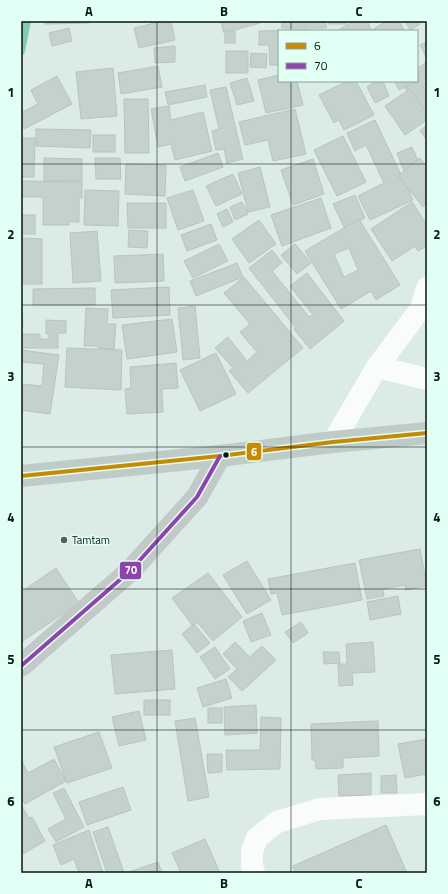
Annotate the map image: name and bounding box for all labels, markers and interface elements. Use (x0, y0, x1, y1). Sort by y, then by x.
text: A (85, 1, 93, 21)
text: B (220, 1, 228, 21)
text: C (355, 1, 363, 21)
legend (278, 30, 418, 82)
text: 6 (314, 36, 321, 55)
text: 70 (314, 56, 328, 75)
text: 1 (7, 82, 15, 102)
text: 1 (433, 82, 441, 102)
text: 2 (7, 224, 15, 244)
text: 2 (433, 224, 441, 244)
text: 3 (7, 366, 15, 386)
text: 3 (433, 366, 441, 386)
line badge: 6 (246, 442, 262, 461)
text: 6 (251, 444, 257, 460)
unlabelled marker (221, 450, 231, 460)
text: 4 (7, 507, 15, 527)
text: 4 (433, 507, 441, 527)
place label: Tamtam (72, 532, 110, 548)
marker: Tamtam (59, 535, 69, 545)
line badge: 70 (119, 561, 142, 580)
text: 70 (125, 562, 137, 578)
text: 5 (7, 649, 15, 669)
text: 5 (433, 649, 441, 669)
text: 6 (7, 791, 15, 811)
text: 6 (433, 791, 441, 811)
text: A (85, 873, 93, 893)
text: B (220, 873, 228, 893)
text: C (355, 873, 363, 893)

